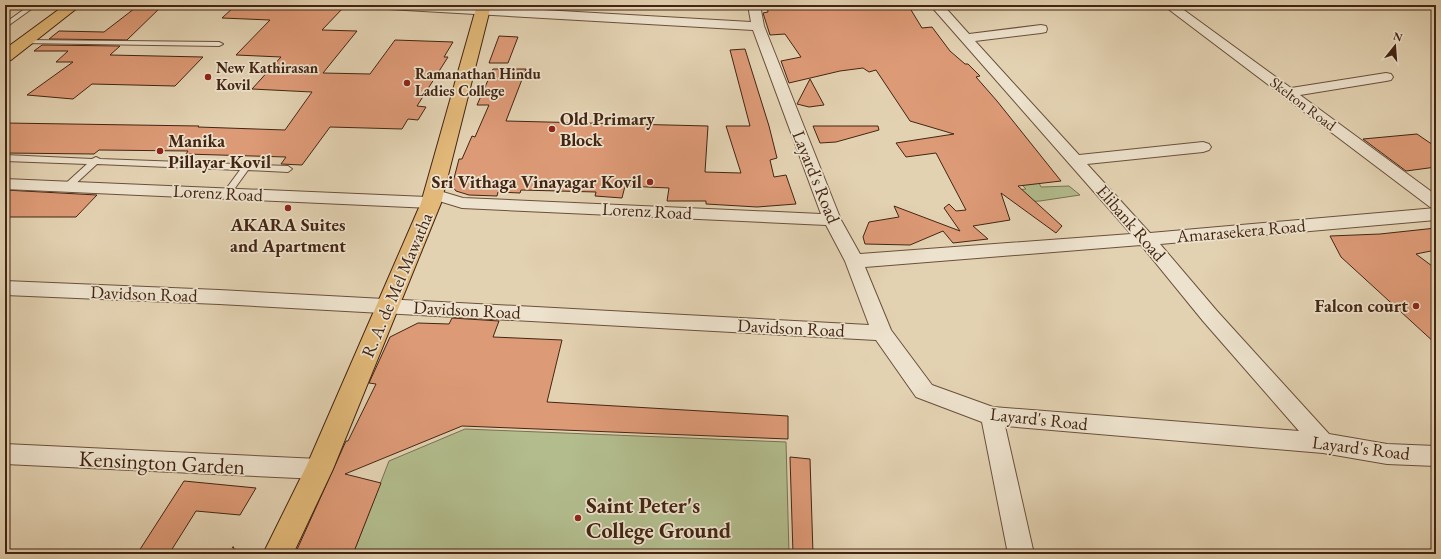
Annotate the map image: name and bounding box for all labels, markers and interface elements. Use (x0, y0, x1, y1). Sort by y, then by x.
north arrow (1375, 26, 1415, 66)
text: N (1392, 28, 1404, 44)
place label: New Kathirasan Kovil (216, 58, 319, 94)
place label: Ramanathan Hindu Ladies College (415, 64, 541, 100)
marker: New Kathirasan Kovil (203, 72, 213, 82)
street label: Skelton Road (1266, 73, 1340, 135)
marker: Ramanathan Hindu Ladies College (402, 78, 412, 88)
place label: Old Primary Block (560, 107, 655, 151)
marker: Old Primary Block (547, 124, 557, 134)
street label: Layard's Road (787, 127, 846, 227)
place label: Manika Pillayar Kovil (168, 129, 271, 173)
marker: Manika Pillayar Kovil (155, 146, 165, 156)
place label: Sri Vithaga Vinayagar Kovil (432, 170, 642, 193)
marker: Sri Vithaga Vinayagar Kovil (645, 177, 655, 187)
street label: Lorenz Road (172, 179, 264, 206)
street label: Elibank Road (1092, 180, 1172, 266)
street label: Lorenz Road (601, 197, 693, 224)
marker: AKARA Suites and Apartment (283, 203, 293, 213)
street label: R. A. de Mel Mawatha (356, 208, 438, 361)
place label: AKARA Suites and Apartment (229, 213, 346, 257)
street label: Amarasekera Road (1174, 213, 1307, 248)
street label: Davidson Road (90, 280, 199, 307)
place label: Falcon court (1314, 294, 1408, 317)
street label: Davidson Road (413, 295, 522, 324)
marker: Falcon court (1411, 301, 1421, 311)
street label: Davidson Road (737, 313, 846, 342)
street label: Layard's Road (989, 402, 1090, 435)
street label: Layard's Road (1311, 430, 1412, 465)
street label: Kensington Garden (78, 444, 246, 481)
place label: Saint Peter's College Ground (586, 491, 731, 545)
marker: Saint Peter's College Ground (573, 513, 583, 523)

